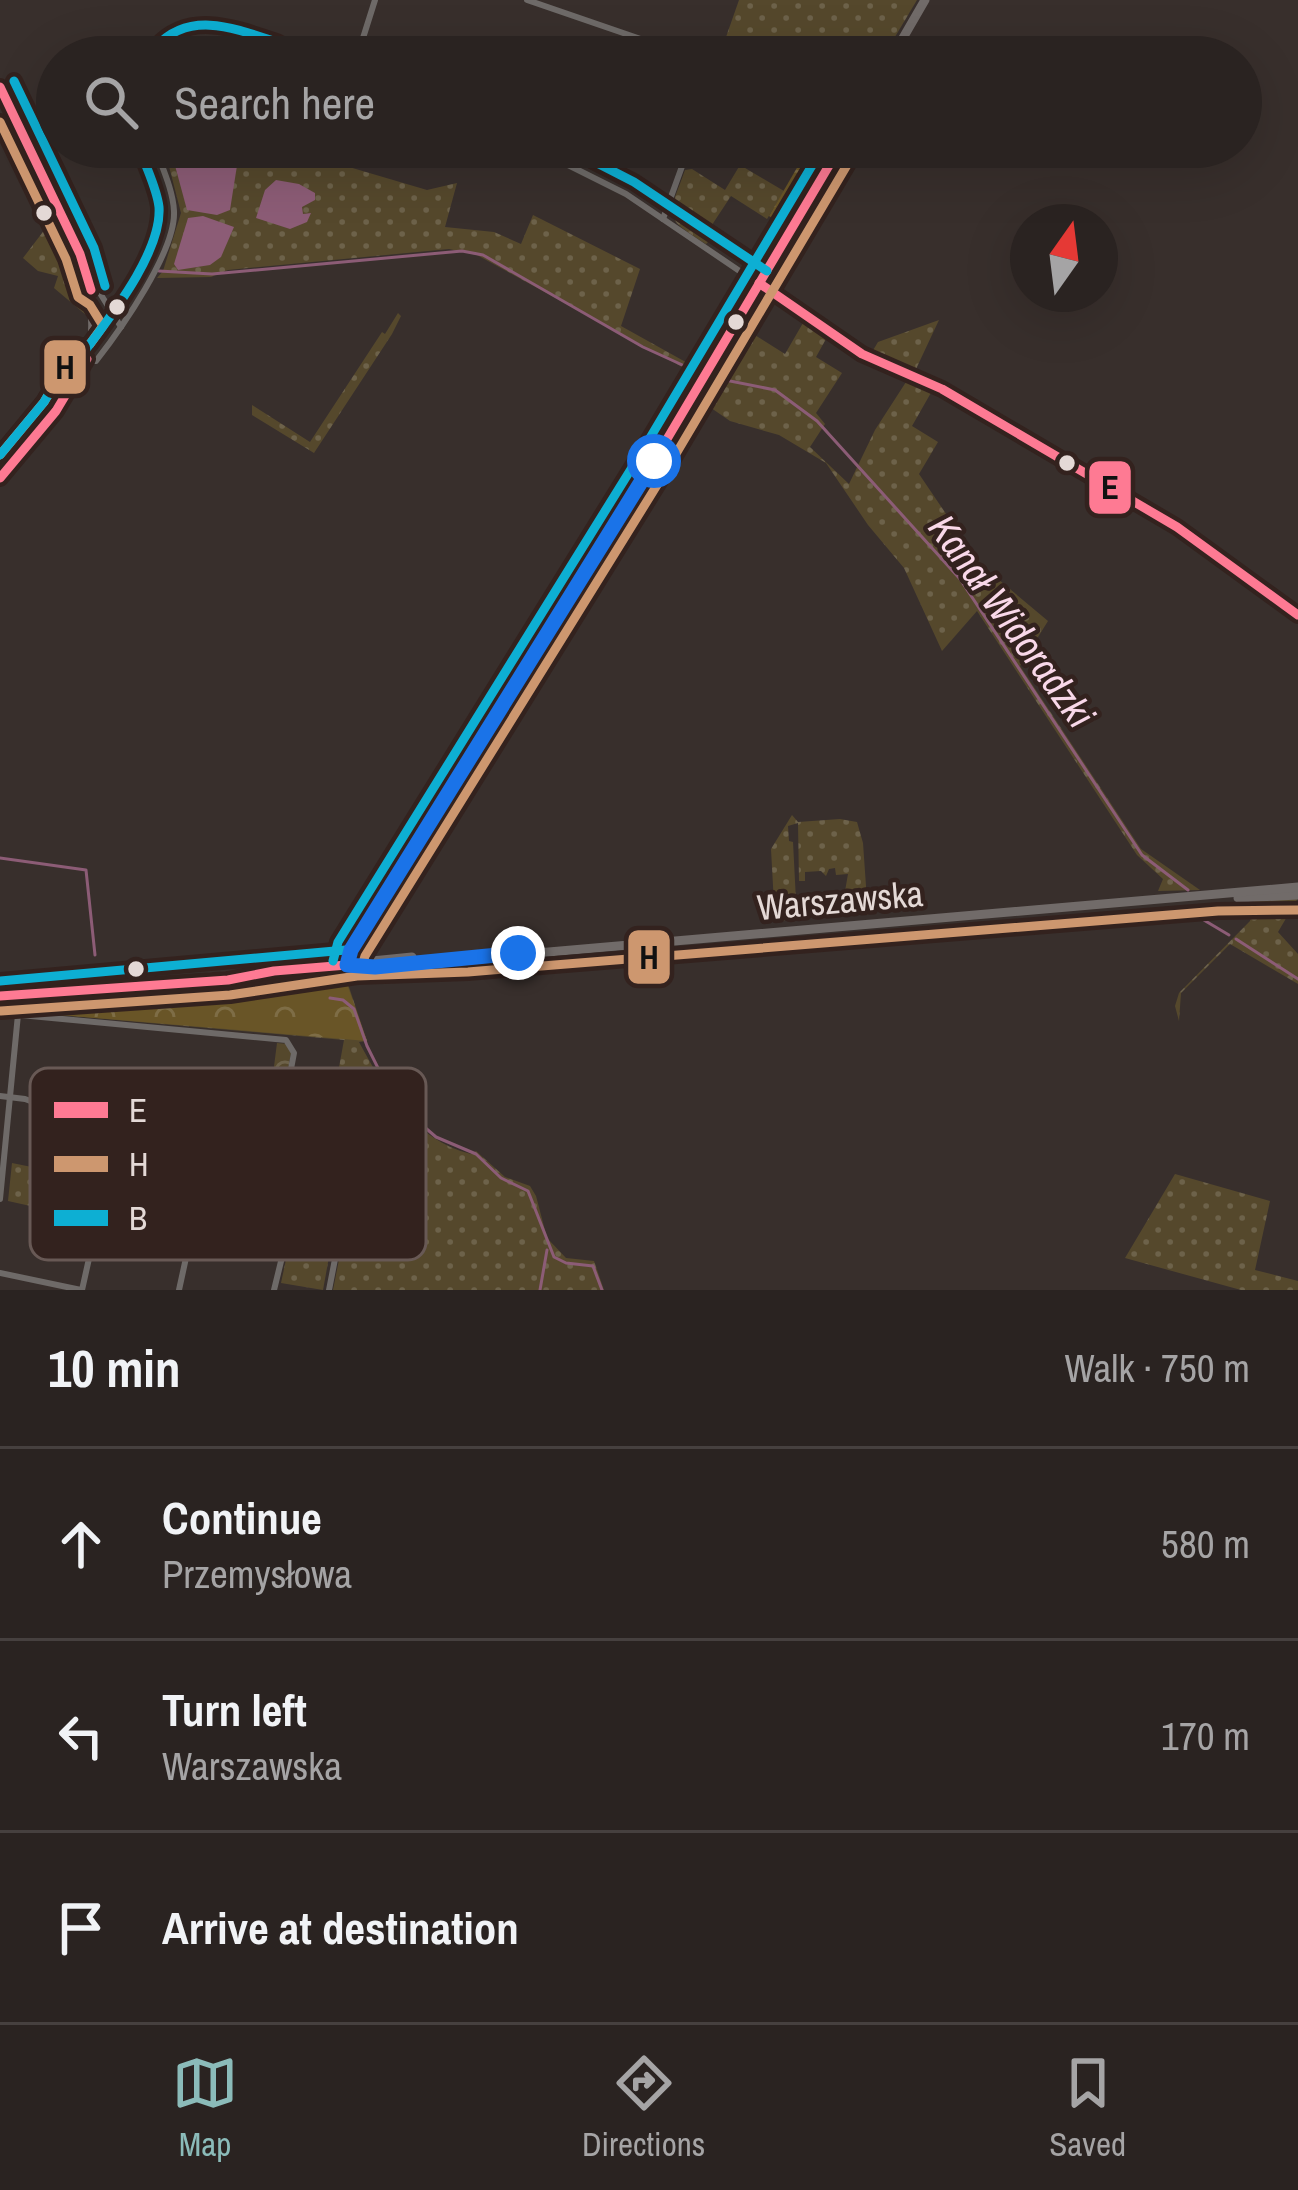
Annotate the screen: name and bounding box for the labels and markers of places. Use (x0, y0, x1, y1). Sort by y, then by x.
unlabelled marker (33, 202, 55, 224)
unlabelled marker (106, 296, 128, 318)
unlabelled marker (725, 311, 747, 333)
unlabelled marker (1056, 452, 1078, 474)
unlabelled marker (125, 958, 147, 980)

